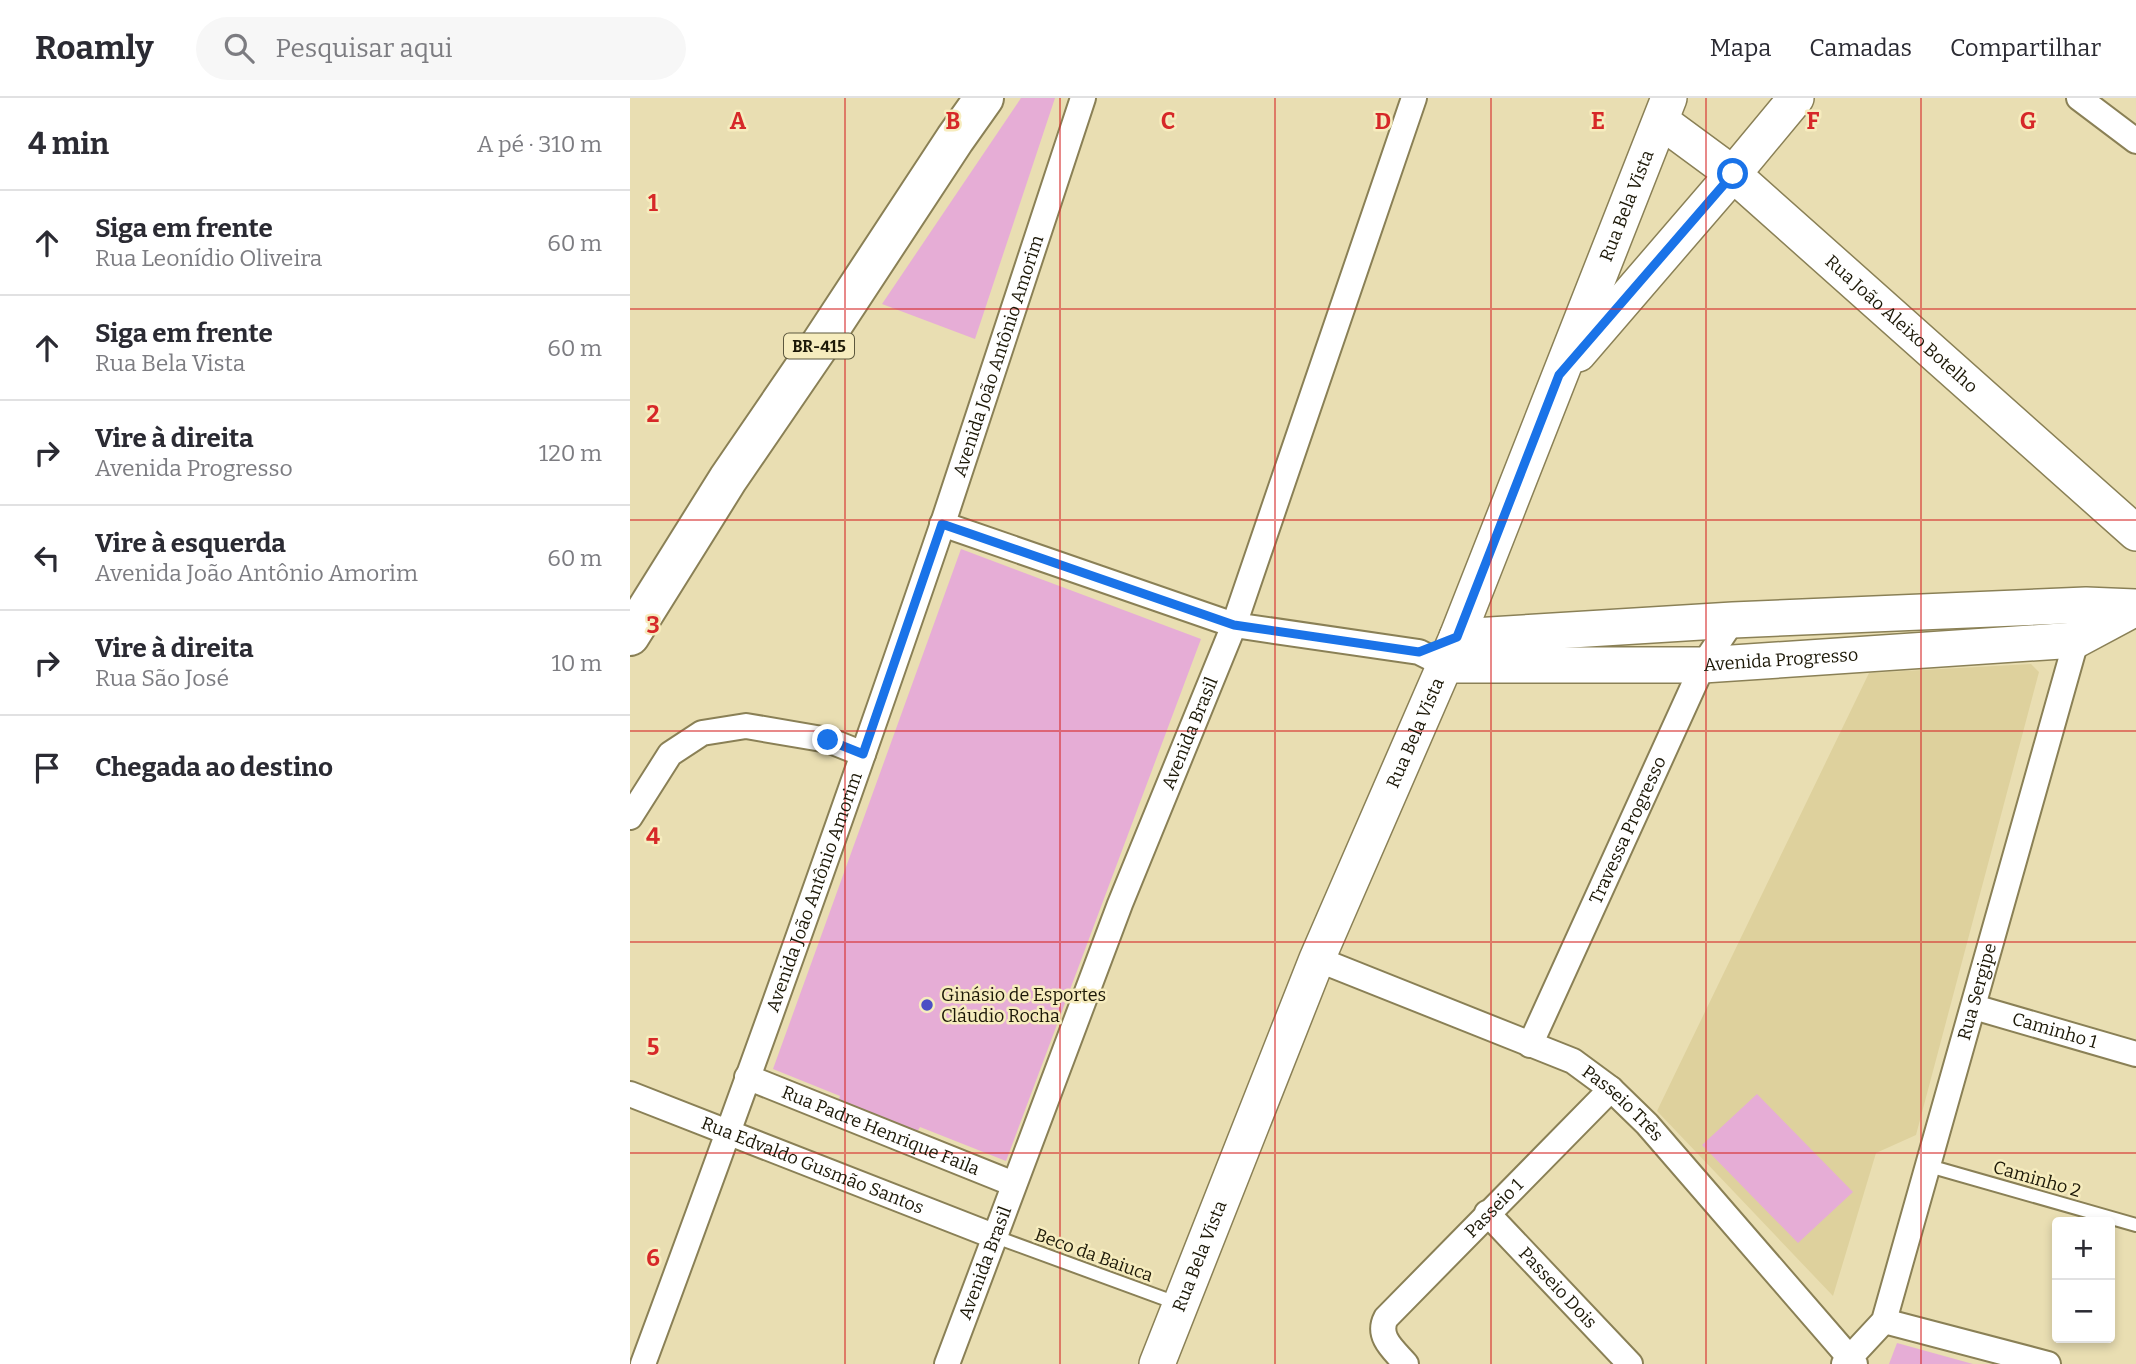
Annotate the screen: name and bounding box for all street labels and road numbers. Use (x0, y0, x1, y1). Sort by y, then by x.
street label: Rua Bela Vista (1595, 147, 1658, 265)
street label: Avenida João Antônio Amorim (948, 232, 1048, 480)
street label: Rua João Aleixo Botelho (1821, 250, 1982, 398)
road number: BR-415 (784, 334, 854, 358)
street label: Avenida Progresso (1703, 644, 1859, 676)
street label: Avenida Brasil (1157, 674, 1223, 793)
street label: Rua Bela Vista (1382, 674, 1449, 791)
street label: Travessa Progresso (1585, 753, 1671, 908)
street label: Avenida João Antônio Amorim (761, 769, 867, 1015)
street label: Rua Sergipe (1953, 940, 2001, 1043)
street label: Caminho 1 (2010, 1008, 2100, 1053)
street label: Passeio Três (1578, 1060, 1668, 1146)
street label: Rua Padre Henrique Faila (779, 1081, 983, 1180)
street label: Rua Edvaldo Gusmão Santos (698, 1112, 927, 1219)
street label: Caminho 2 (1991, 1156, 2083, 1202)
street label: Passeio 1 (1460, 1174, 1528, 1242)
street label: Rua Bela Vista (1168, 1197, 1232, 1315)
street label: Avenida Brasil (954, 1203, 1016, 1323)
street label: Beco da Baiuca (1032, 1223, 1156, 1287)
street label: Passeio Dois (1514, 1243, 1601, 1333)

